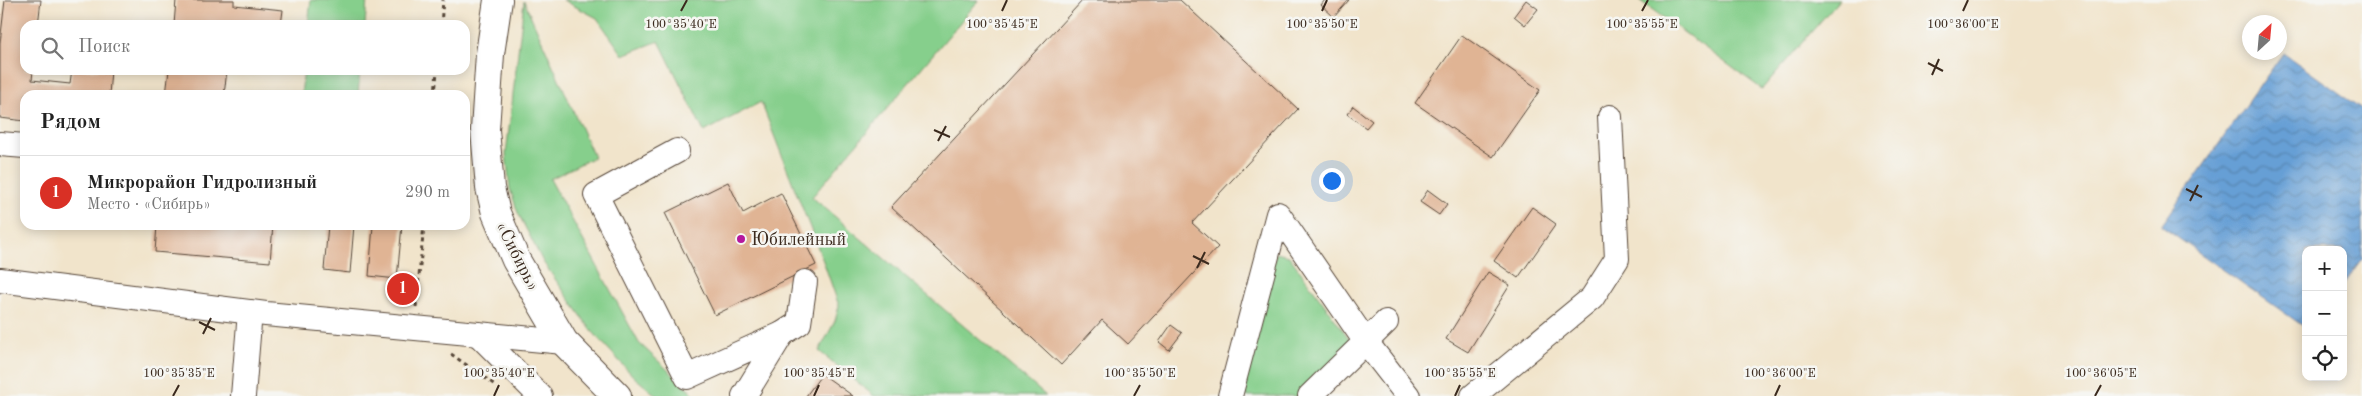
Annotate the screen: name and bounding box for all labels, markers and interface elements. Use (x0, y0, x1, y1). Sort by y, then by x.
north arrow (2242, 15, 2287, 60)
text: 100°35'40"E (645, 18, 717, 31)
text: 100°35'45"E (966, 18, 1038, 31)
text: 100°35'50"E (1286, 18, 1358, 31)
text: 100°35'55"E (1606, 18, 1678, 31)
text: 100°36'00"E (1927, 19, 1999, 31)
search box (20, 20, 470, 75)
icon: search (38, 34, 66, 62)
text: Поиск (78, 38, 130, 57)
text: Рядом (40, 112, 101, 133)
your location (1319, 168, 1345, 194)
text: Микрорайон Гидролизный (87, 174, 317, 193)
text: 1 (51, 185, 61, 201)
text: 290 m (405, 185, 450, 201)
text: Место · «Сибирь» (87, 197, 211, 213)
street label: «Сибирь» (492, 219, 542, 294)
place label: Юбилейный (751, 231, 846, 249)
marker: Юбилейный (735, 233, 747, 245)
map controls (2302, 246, 2347, 381)
button: + (2302, 246, 2347, 291)
pin: 1 (387, 270, 419, 308)
button: − (2302, 291, 2347, 336)
button: locate (2302, 336, 2347, 381)
text: 100°35'35"E (143, 367, 215, 380)
text: 100°35'40"E (463, 367, 535, 380)
text: 100°35'45"E (783, 367, 855, 380)
text: 100°35'50"E (1104, 367, 1176, 380)
text: 100°35'55"E (1424, 367, 1496, 380)
text: 100°36'05"E (2065, 367, 2137, 380)
text: 100°36'00"E (1744, 368, 1816, 380)

